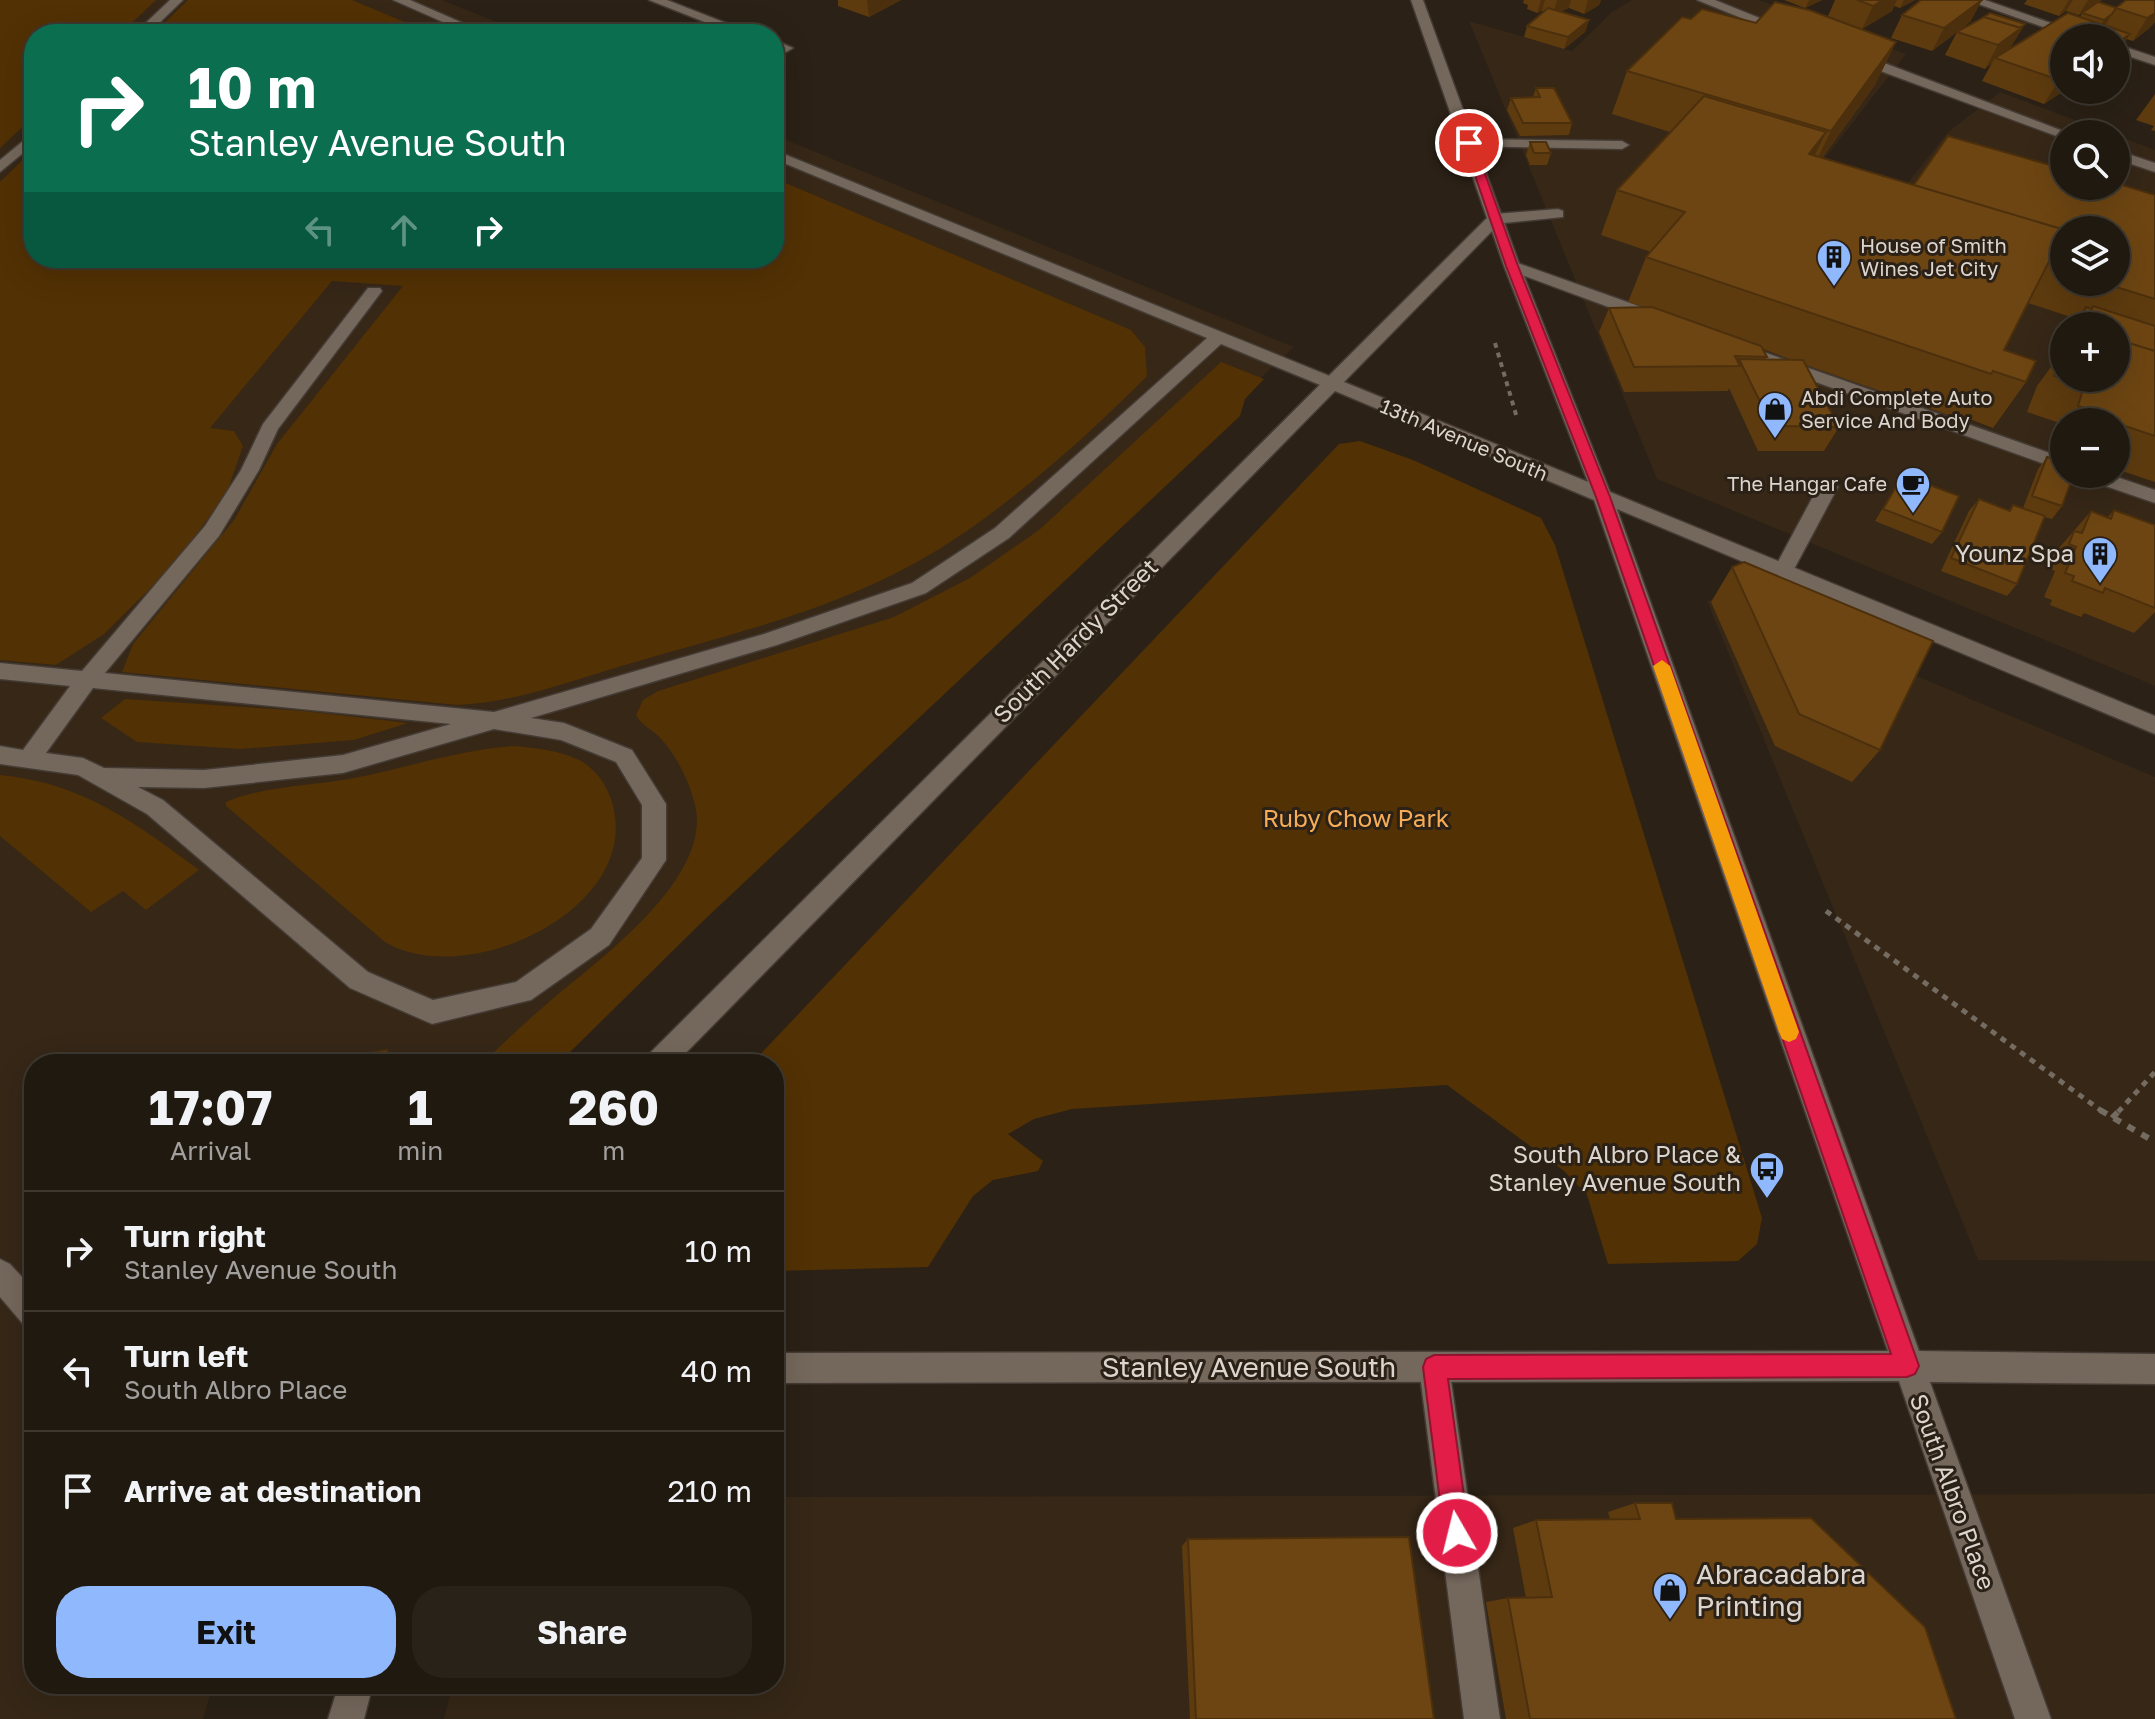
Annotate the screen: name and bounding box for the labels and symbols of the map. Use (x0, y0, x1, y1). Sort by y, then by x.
pin (1435, 109, 1503, 177)
place label: House of Smith Wines Jet City (1860, 233, 2007, 280)
building icon: House of Smith Wines Jet City (1815, 238, 1853, 288)
place label: Abdi Complete Auto Service And Body (1801, 385, 1992, 432)
shop icon: Abdi Complete Auto Service And Body (1756, 390, 1794, 440)
street label: 13th Avenue South (1377, 393, 1552, 485)
cafe icon: The Hangar Cafe (1894, 465, 1932, 515)
place label: The Hangar Cafe (1727, 471, 1887, 495)
building icon: Younz Spa (2081, 535, 2119, 585)
place label: Younz Spa (1955, 538, 2074, 567)
street label: South Hardy Street (987, 552, 1163, 728)
park label: Ruby Chow Park (1263, 803, 1449, 832)
place label: South Albro Place & Stanley Avenue South (1489, 1139, 1741, 1196)
bus stop icon: South Albro Place & Stanley Avenue South (1748, 1150, 1786, 1200)
street label: Stanley Avenue South (1102, 1350, 1396, 1383)
street label: South Albro Place (1905, 1390, 2002, 1593)
position arrow (1415, 1491, 1499, 1575)
place label: Abracadabra Printing (1696, 1557, 1866, 1622)
shop icon: Abracadabra Printing (1651, 1571, 1689, 1621)

